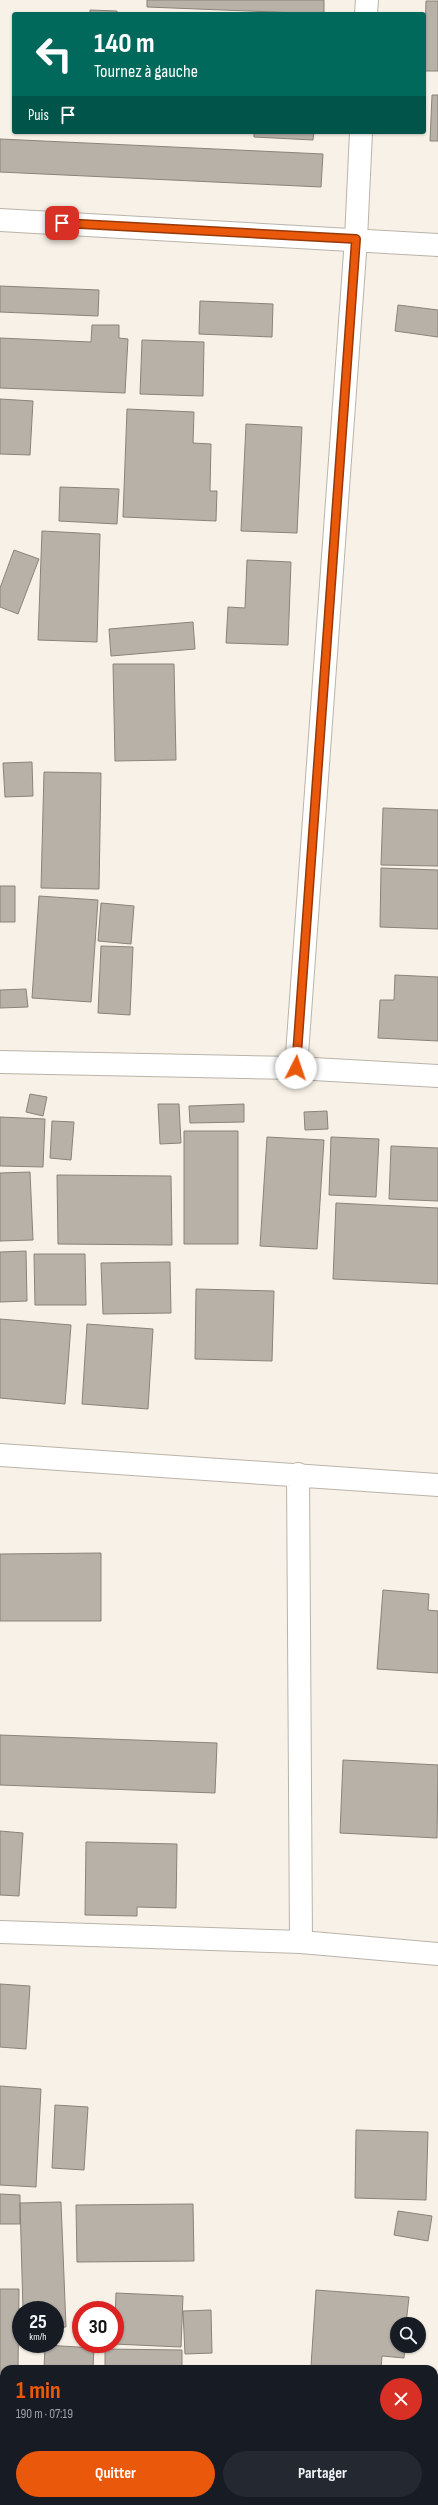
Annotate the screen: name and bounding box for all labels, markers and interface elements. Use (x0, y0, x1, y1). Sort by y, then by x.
text: 140 m (94, 27, 155, 60)
icon: left (28, 28, 80, 80)
text: Tournez à gauche (94, 61, 198, 82)
icon: arrive (57, 104, 79, 126)
text: Puis (28, 106, 49, 125)
pin (45, 206, 79, 240)
icon: arrive (51, 212, 73, 234)
position arrow (275, 1047, 317, 1089)
speed limit sign: 30 (72, 2301, 124, 2353)
text: 25 (29, 2310, 47, 2334)
map controls (390, 2317, 426, 2353)
button: search (390, 2317, 426, 2353)
text: km/h (29, 2331, 47, 2343)
text: 1 min (16, 2376, 61, 2405)
button: close (380, 2378, 422, 2420)
text: 190 m · 07:19 (16, 2406, 73, 2422)
button: Quitter (16, 2451, 215, 2497)
button: Partager (223, 2451, 422, 2497)

